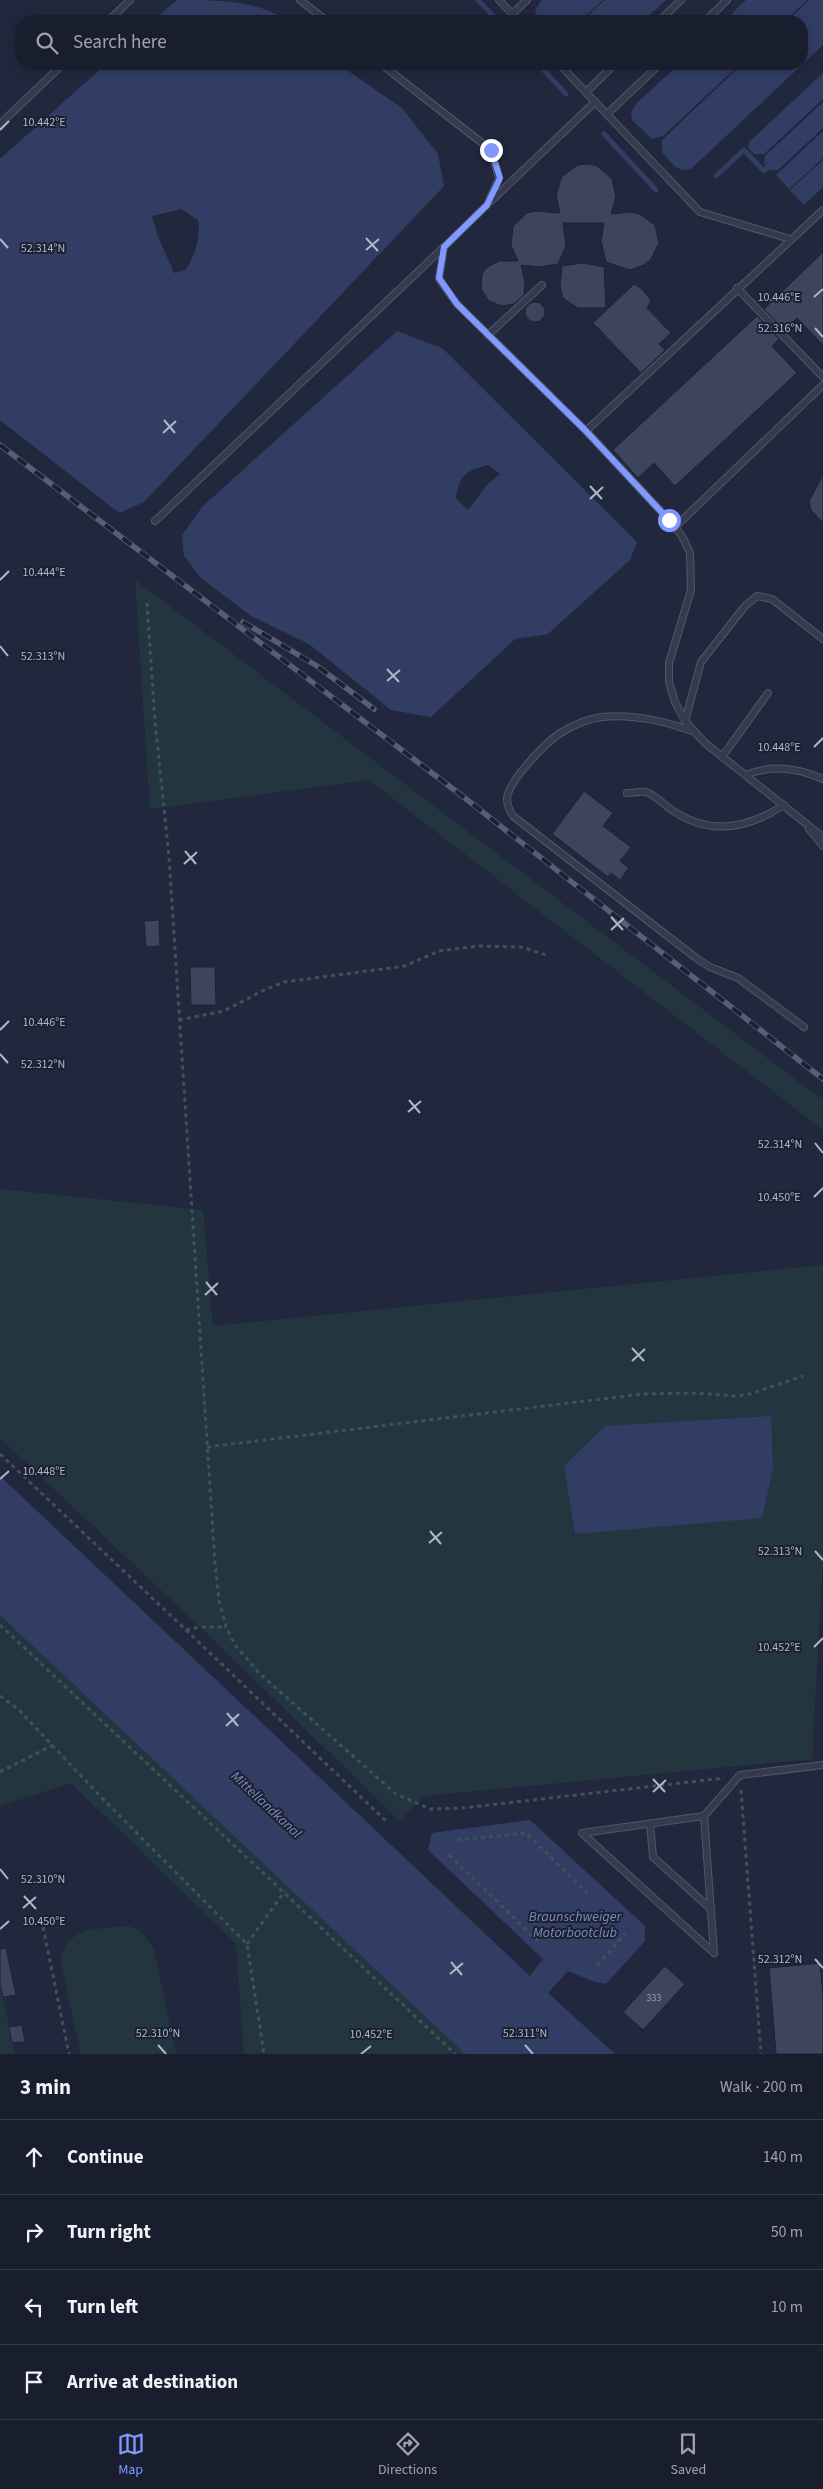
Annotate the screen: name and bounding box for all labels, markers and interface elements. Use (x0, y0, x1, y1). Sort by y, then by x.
search box (15, 15, 808, 70)
icon: search (33, 29, 61, 57)
text: Search here (73, 29, 167, 56)
text: 10.442°E (22, 114, 66, 131)
route end (480, 139, 503, 162)
text: 52.314°N (21, 240, 65, 257)
text: 10.446°E (757, 289, 801, 306)
text: 52.316°N (758, 320, 802, 337)
route start (658, 509, 681, 532)
text: 10.444°E (22, 564, 66, 581)
text: 52.313°N (21, 648, 65, 665)
text: 10.448°E (757, 739, 801, 756)
text: 10.446°E (22, 1014, 66, 1031)
text: 52.312°N (21, 1056, 65, 1073)
text: 52.314°N (758, 1136, 802, 1153)
text: 10.450°E (757, 1189, 801, 1206)
text: 10.448°E (22, 1463, 66, 1480)
text: 52.313°N (758, 1543, 802, 1560)
text: 10.452°E (757, 1639, 801, 1656)
water label: Mittellandkanal (226, 1767, 306, 1843)
text: 52.310°N (21, 1871, 65, 1888)
water label: Braunschweiger Motorbootclub (529, 1907, 623, 1943)
text: 10.450°E (22, 1913, 66, 1930)
text: 52.312°N (758, 1951, 802, 1968)
house number: 333 (647, 1991, 661, 2005)
text: 52.310°N (136, 2025, 180, 2042)
text: 52.311°N (503, 2025, 547, 2042)
text: 10.452°E (349, 2026, 393, 2043)
text: 3 min (20, 2072, 71, 2102)
text: Walk · 200 m (720, 2076, 803, 2098)
icon: ahead (20, 2143, 48, 2171)
text: Continue (67, 2144, 144, 2171)
text: 140 m (763, 2146, 803, 2168)
icon: right (20, 2218, 48, 2246)
text: Turn right (67, 2219, 151, 2246)
text: 50 m (771, 2221, 803, 2243)
icon: left (20, 2293, 48, 2321)
text: Turn left (67, 2294, 138, 2321)
text: 10 m (771, 2296, 803, 2318)
icon: arrive (20, 2368, 48, 2396)
text: Arrive at destination (67, 2369, 238, 2396)
tab: Map (117, 2430, 145, 2480)
tab: Directions (378, 2430, 437, 2480)
tab: Saved (671, 2430, 706, 2480)

